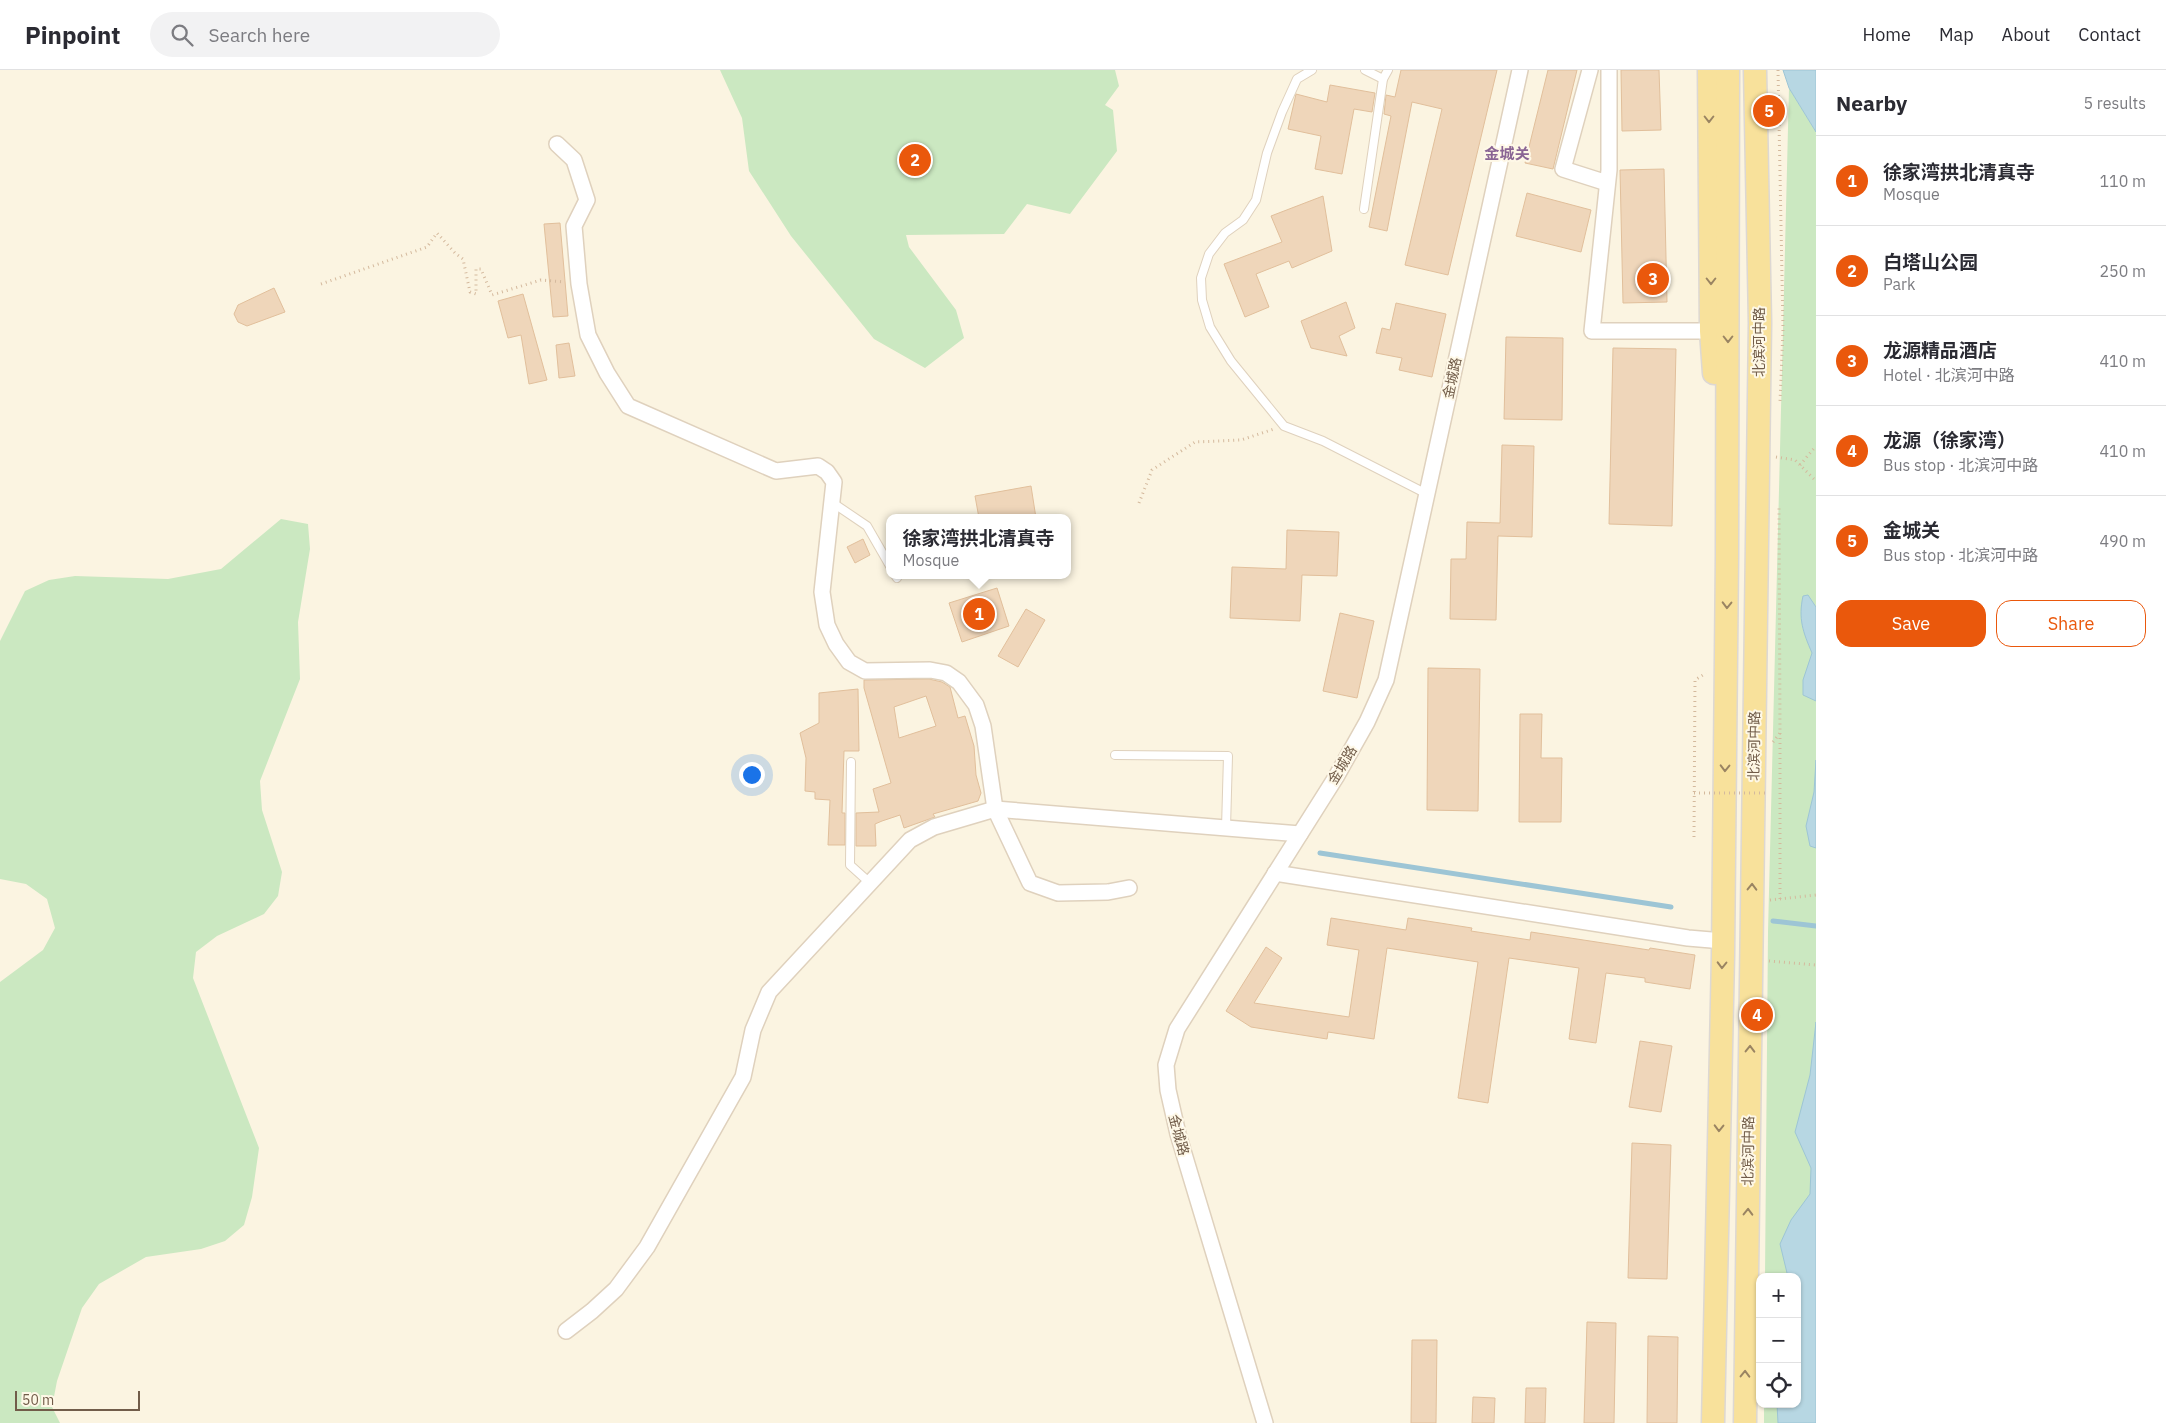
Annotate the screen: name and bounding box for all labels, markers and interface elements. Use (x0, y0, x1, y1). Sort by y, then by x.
search box (150, 12, 500, 57)
text: Pinpoint (25, 19, 120, 51)
icon: search (168, 21, 196, 49)
text: Search here (208, 23, 310, 47)
text: Home (1863, 23, 1911, 46)
text: Map (1939, 23, 1974, 46)
text: About (2002, 23, 2050, 46)
text: Contact (2078, 23, 2141, 46)
text: Nearby (1836, 89, 1907, 117)
pin: 5 (1753, 92, 1785, 130)
text: 5 results (2083, 93, 2146, 113)
one-way arrow (1704, 115, 1715, 123)
pin: 2 (899, 141, 931, 179)
district label: 金城关 (1484, 144, 1530, 163)
text: 徐家湾拱北清真寺 (1883, 160, 2035, 184)
text: 1 (1847, 171, 1857, 191)
text: 110 m (2099, 171, 2146, 191)
text: Mosque (1883, 184, 1940, 204)
text: 白塔山公园 (1883, 250, 1978, 274)
pin: 3 (1637, 260, 1669, 298)
text: 2 (1847, 261, 1857, 281)
text: 250 m (2099, 261, 2146, 281)
text: Park (1883, 274, 1915, 294)
one-way arrow (1706, 278, 1716, 285)
street label: 北滨河中路 (1750, 307, 1768, 377)
one-way arrow (1723, 335, 1733, 343)
text: 龙源精品酒店 (1883, 338, 1997, 362)
text: 3 (1847, 351, 1857, 371)
text: 410 m (2099, 351, 2146, 371)
street label: 金城路 (1439, 356, 1465, 400)
text: Hotel · 北滨河中路 (1883, 365, 2015, 385)
text: 龙源（徐家湾） (1883, 428, 2016, 452)
text: 4 (1847, 441, 1857, 461)
text: 410 m (2099, 441, 2146, 461)
text: Bus stop · 北滨河中路 (1883, 455, 2038, 475)
popup (886, 514, 1071, 579)
text: 金城关 (1883, 518, 1940, 542)
text: 徐家湾拱北清真寺 (902, 526, 1055, 550)
text: 5 (1847, 531, 1857, 551)
text: 490 m (2099, 531, 2146, 551)
text: Bus stop · 北滨河中路 (1883, 545, 2038, 565)
text: Mosque (902, 550, 959, 570)
pin: 1 (963, 595, 995, 633)
button: Save (1836, 600, 1986, 647)
button: Share (1996, 600, 2146, 647)
one-way arrow (1722, 602, 1732, 609)
street label: 北滨河中路 (1744, 711, 1764, 781)
street label: 金城路 (1323, 742, 1361, 788)
your location (739, 762, 765, 788)
one-way arrow (1720, 764, 1730, 772)
one-way arrow (1747, 883, 1757, 890)
one-way arrow (1717, 961, 1728, 969)
pin: 4 (1741, 996, 1773, 1034)
one-way arrow (1745, 1045, 1755, 1053)
street label: 金城路 (1165, 1112, 1193, 1158)
street label: 北滨河中路 (1738, 1116, 1758, 1186)
one-way arrow (1714, 1124, 1724, 1132)
one-way arrow (1743, 1208, 1753, 1216)
map controls (1756, 1273, 1801, 1408)
button: + (1756, 1273, 1801, 1318)
button: − (1756, 1318, 1801, 1363)
button: locate (1756, 1363, 1801, 1408)
one-way arrow (1740, 1370, 1751, 1378)
scale bar (15, 1388, 140, 1411)
text: 50 m (22, 1391, 54, 1409)

